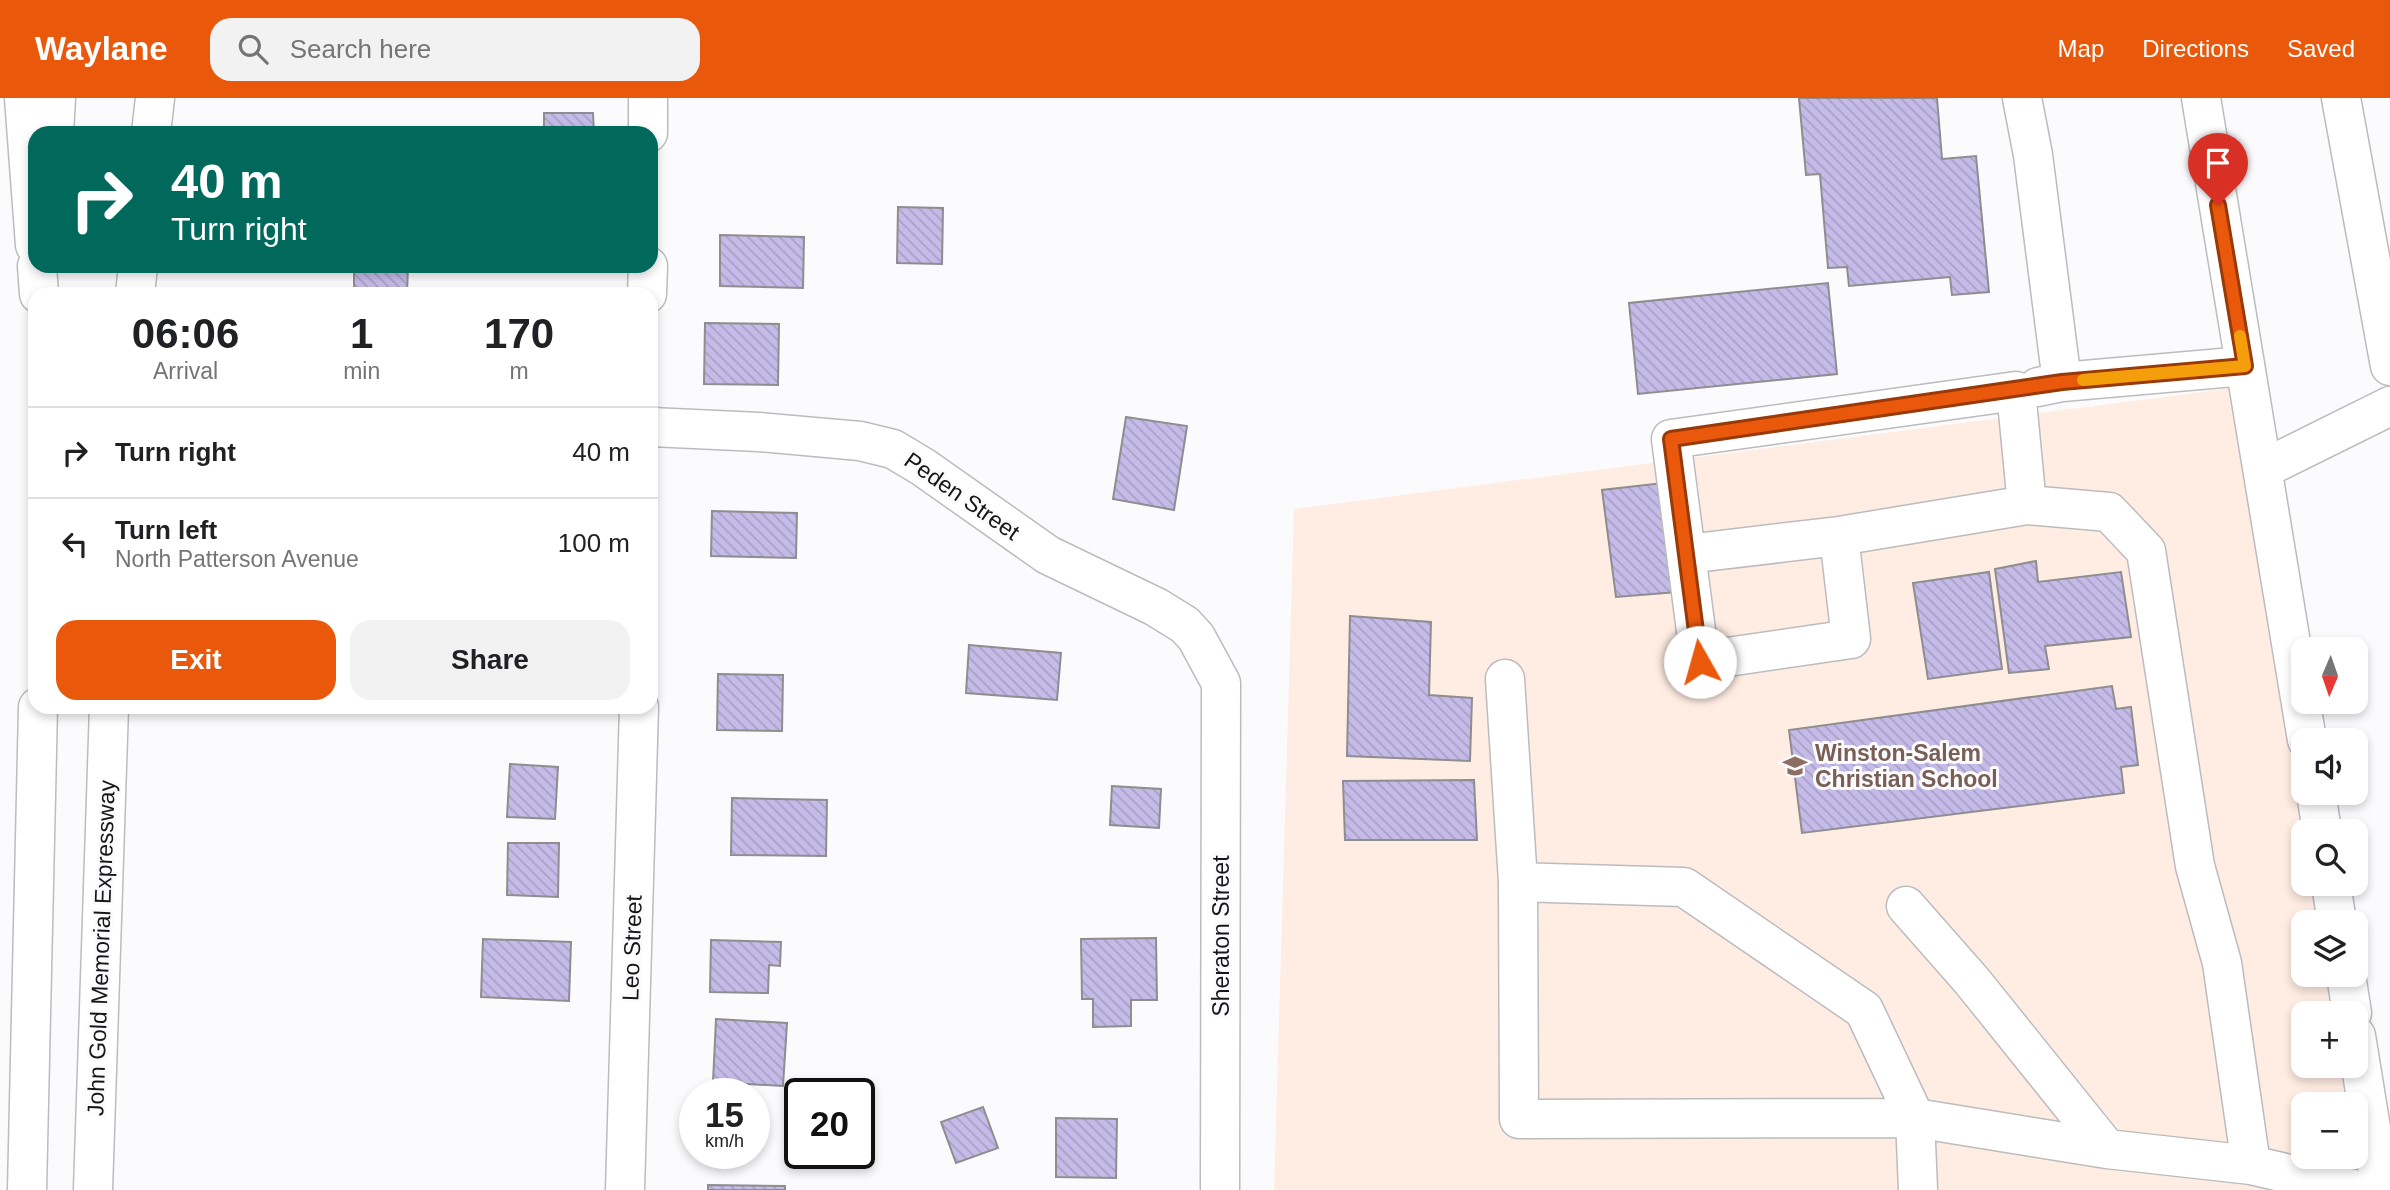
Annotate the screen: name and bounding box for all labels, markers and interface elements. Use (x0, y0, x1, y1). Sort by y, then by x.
search box (210, 18, 700, 81)
text: Waylane (35, 30, 168, 67)
icon: search (234, 30, 272, 68)
text: Search here (290, 34, 431, 64)
text: Map (2058, 35, 2104, 62)
text: Directions (2142, 35, 2249, 62)
text: Saved (2287, 35, 2355, 62)
pin (2188, 133, 2248, 205)
icon: arrive (2199, 144, 2237, 182)
icon: right (56, 154, 147, 245)
text: 40 m (171, 154, 283, 208)
text: Turn right (171, 211, 307, 247)
text: 06:06 (132, 310, 239, 357)
text: 1 (350, 310, 373, 357)
text: 170 (484, 310, 554, 357)
text: Arrival (153, 358, 218, 384)
text: min (343, 358, 380, 384)
text: m (510, 358, 529, 384)
icon: right (56, 434, 94, 472)
text: Turn right (115, 437, 236, 467)
text: 40 m (572, 437, 630, 467)
street label: Peden Street (900, 447, 1025, 546)
text: Turn left (115, 515, 217, 545)
icon: left (56, 525, 94, 563)
text: 100 m (558, 528, 630, 558)
text: North Patterson Avenue (115, 546, 359, 572)
button: Exit (56, 620, 336, 700)
button: Share (350, 620, 630, 700)
position arrow (1663, 625, 1737, 699)
north arrow (2291, 637, 2368, 714)
map controls (2291, 637, 2368, 1169)
button: sound (2291, 728, 2368, 805)
place label: Winston-Salem Christian School (1815, 740, 1998, 792)
school or university icon: Winston-Salem Christian School (1781, 752, 1809, 780)
street label: John Gold Memorial Expressway (82, 779, 120, 1116)
button: search (2291, 819, 2368, 896)
street label: Sheraton Street (1208, 855, 1234, 1017)
street label: Leo Street (617, 894, 647, 1001)
button: layers (2291, 910, 2368, 987)
button: + (2291, 1001, 2368, 1078)
speed limit sign: 20 (784, 1078, 875, 1169)
button: − (2291, 1092, 2368, 1169)
text: 15 (705, 1095, 744, 1134)
text: km/h (705, 1131, 744, 1151)

